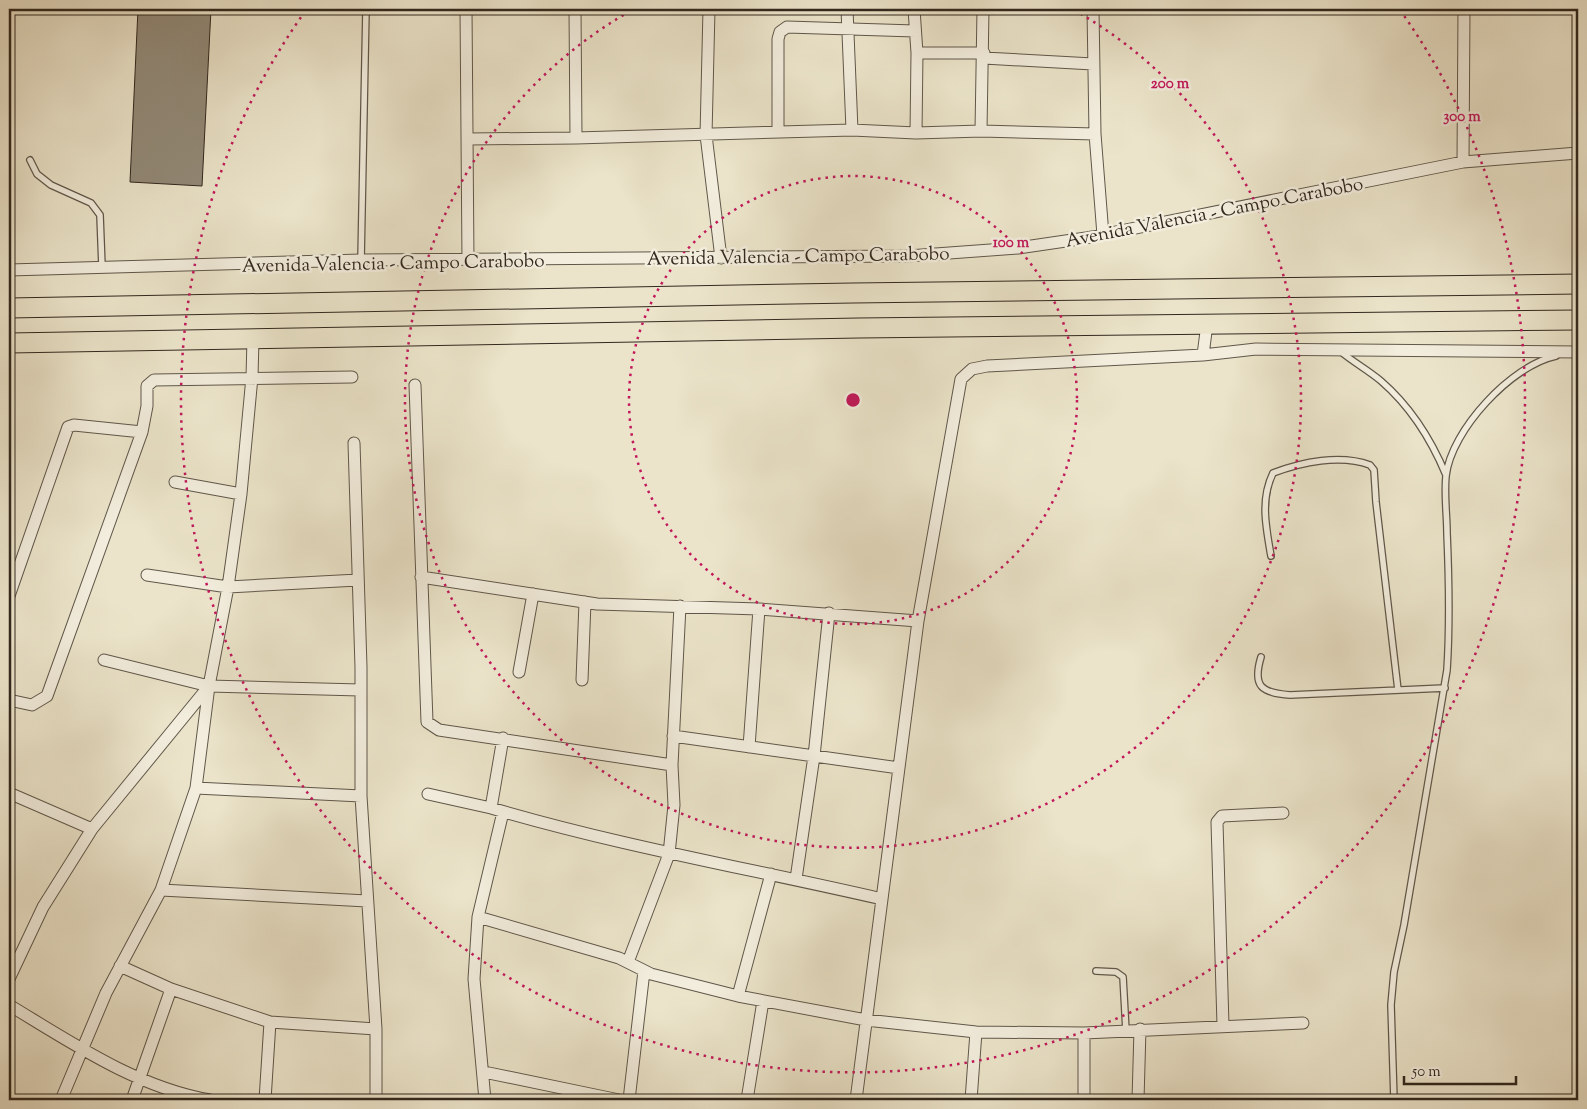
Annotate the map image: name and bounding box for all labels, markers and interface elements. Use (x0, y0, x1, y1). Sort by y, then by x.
text: 200 m (1151, 74, 1190, 95)
text: 300 m (1443, 107, 1481, 128)
street label: Avenida Valencia - Campo Carabobo (1063, 171, 1366, 256)
text: 100 m (993, 233, 1030, 254)
street label: Avenida Valencia - Campo Carabobo (646, 241, 950, 274)
street label: Avenida Valencia - Campo Carabobo (241, 248, 545, 281)
centre of rings (844, 391, 862, 409)
scale bar (1404, 1054, 1517, 1086)
text: 50 m (1411, 1062, 1441, 1083)

